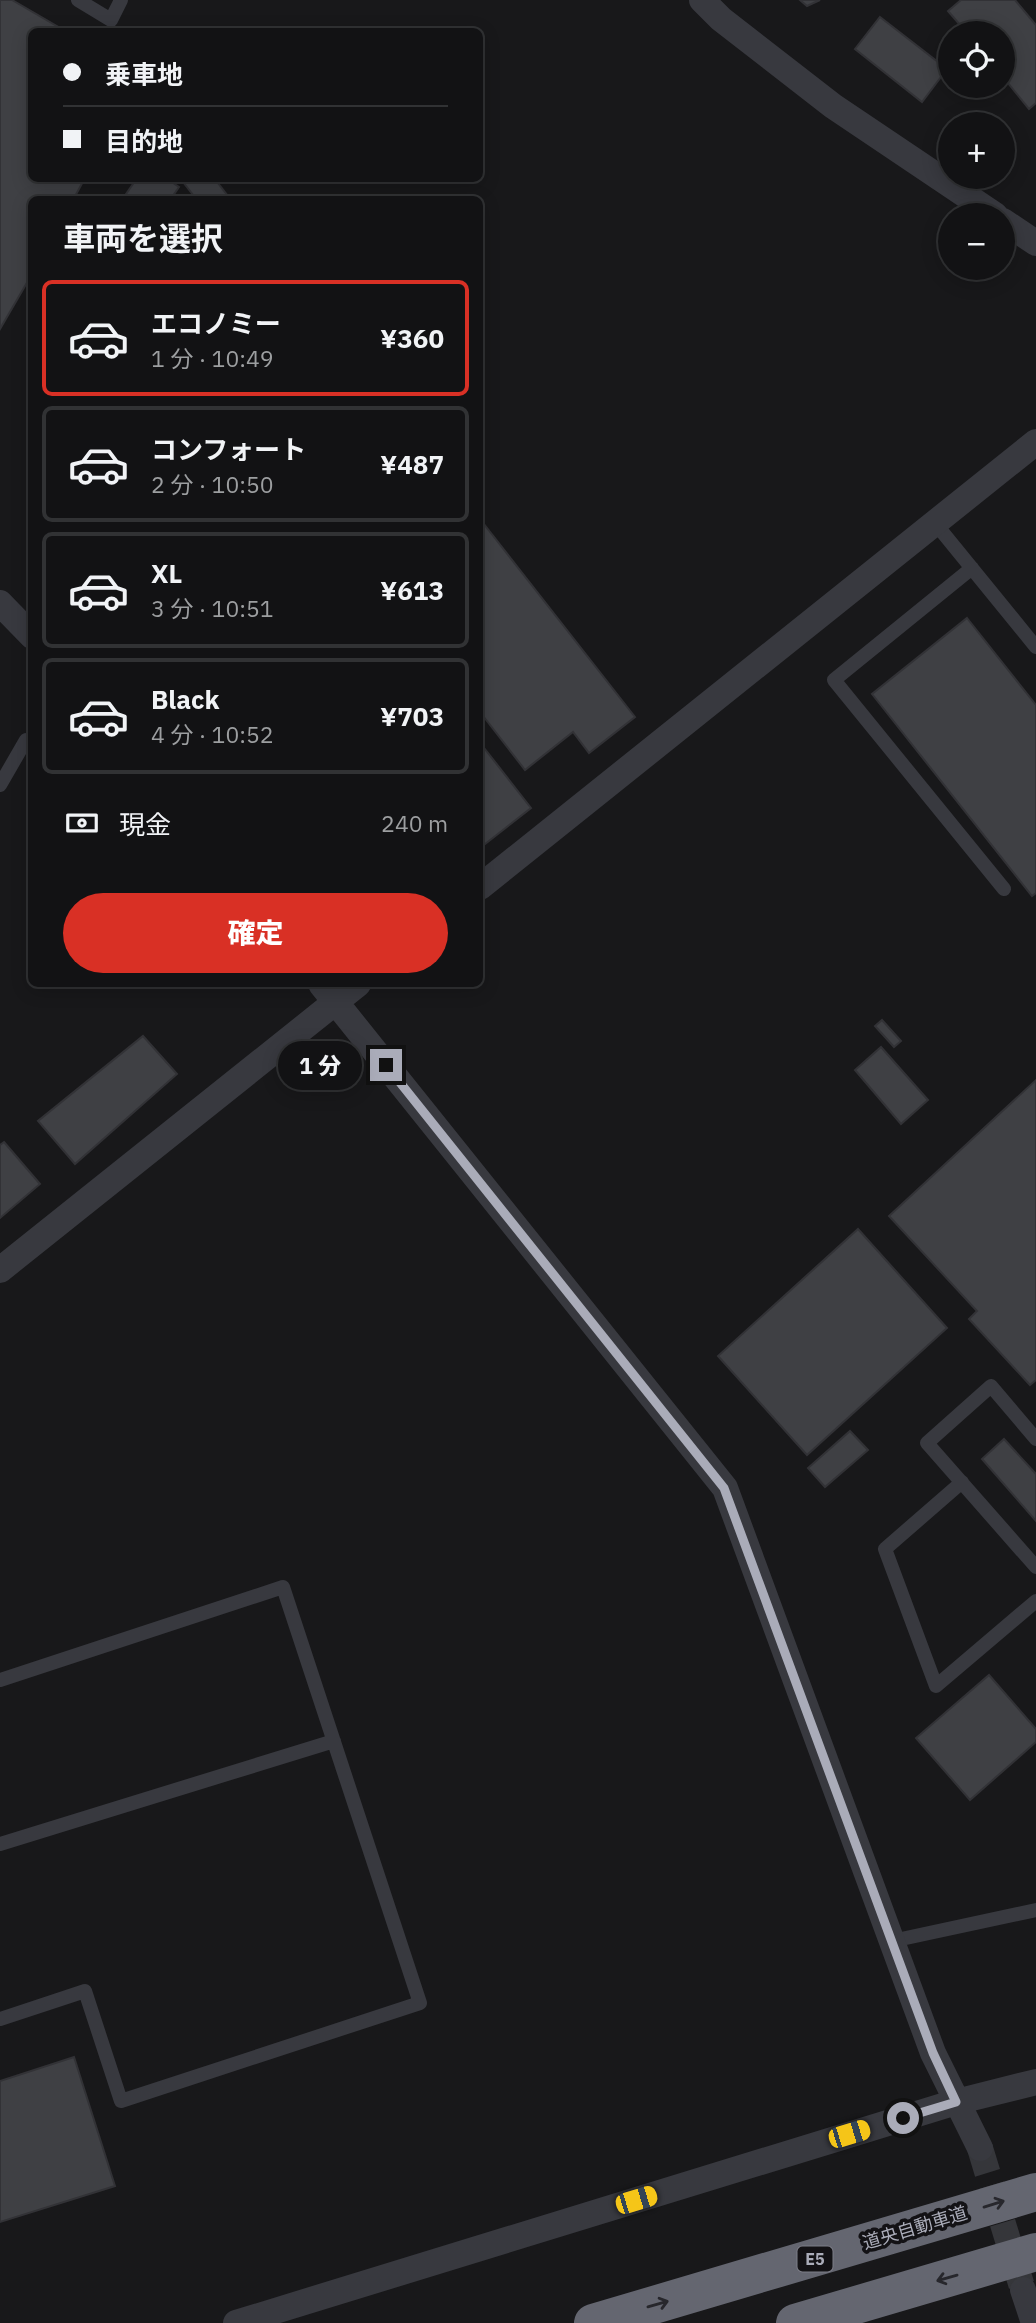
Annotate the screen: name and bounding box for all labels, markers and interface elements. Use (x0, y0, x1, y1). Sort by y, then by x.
map controls (938, 21, 1015, 280)
button: locate (938, 21, 1015, 98)
text: 乗車地 (105, 57, 183, 91)
button: + (938, 112, 1015, 189)
text: 目的地 (105, 124, 183, 158)
button: − (938, 203, 1015, 280)
text: 車両を選択 (63, 217, 223, 259)
text: エコノミー (151, 306, 281, 340)
icon: car (67, 307, 130, 370)
text: ¥360 (380, 321, 444, 355)
text: 1 分 · 10:49 (151, 343, 274, 373)
text: コンフォート (151, 432, 306, 466)
icon: car (67, 433, 130, 496)
text: ¥487 (380, 447, 444, 481)
text: 2 分 · 10:50 (151, 469, 274, 499)
text: XL (151, 556, 182, 590)
icon: car (67, 559, 130, 622)
text: ¥613 (380, 573, 444, 607)
text: 3 分 · 10:51 (151, 593, 274, 623)
text: Black (151, 682, 219, 716)
icon: car (67, 685, 130, 748)
text: ¥703 (380, 699, 444, 733)
text: 4 分 · 10:52 (151, 719, 274, 749)
icon: cash (63, 804, 101, 842)
text: 現金 (119, 807, 171, 841)
text: 240 m (381, 808, 448, 838)
button: 確定 (63, 893, 448, 973)
callout: 1 分 (278, 1040, 362, 1090)
route end (370, 1049, 402, 1081)
text: 1 分 (299, 1050, 341, 1080)
route start (887, 2102, 919, 2134)
car (826, 2118, 873, 2150)
car (613, 2184, 660, 2216)
one-way arrow (983, 2197, 1005, 2210)
street label: 道央自動車道 (860, 2201, 970, 2254)
road number: E5 (798, 2246, 832, 2272)
one-way arrow (936, 2272, 958, 2285)
one-way arrow (647, 2297, 669, 2310)

